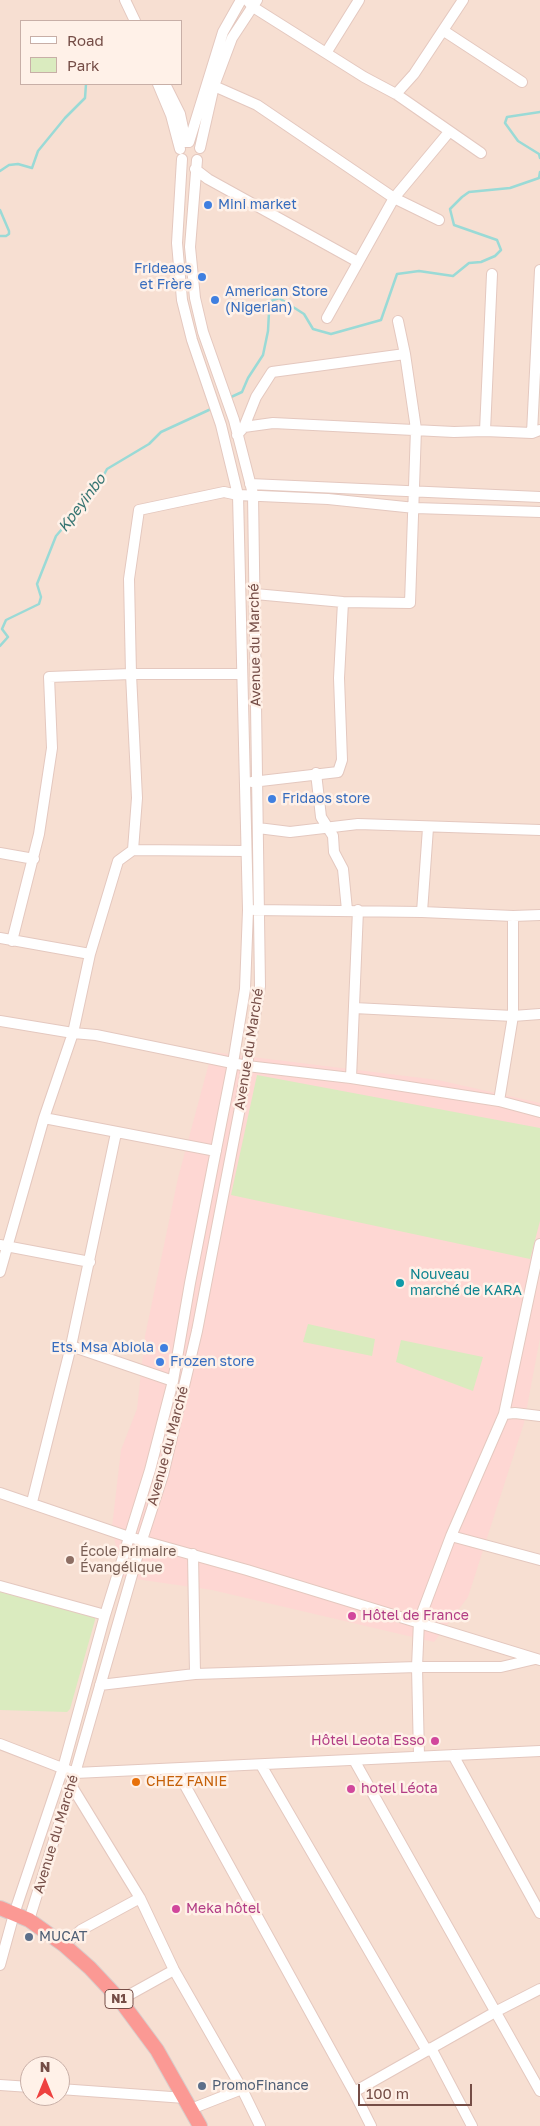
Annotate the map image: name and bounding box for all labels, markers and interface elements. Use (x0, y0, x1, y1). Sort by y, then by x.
legend (20, 20, 182, 85)
text: Road (67, 31, 104, 49)
text: Park (67, 56, 99, 74)
place label: Mini market (218, 197, 297, 213)
marker: Mini market (202, 199, 214, 211)
place label: Frideaos et Frère (134, 261, 192, 294)
marker: Frideaos et Frère (196, 271, 208, 283)
place label: American Store (Nigerian) (225, 284, 328, 316)
marker: American Store (Nigerian) (209, 294, 221, 306)
water label: Kpeyinbo (54, 470, 110, 536)
street label: Avenue du Marché (246, 583, 264, 707)
place label: Fridaos store (282, 791, 370, 807)
marker: Fridaos store (266, 793, 278, 805)
street label: Avenue du Marché (231, 987, 267, 1111)
place label: Nouveau marché de KARA (410, 1267, 522, 1300)
marker: Nouveau marché de KARA (394, 1277, 406, 1289)
place label: Ets. Msa Abiola (51, 1340, 154, 1356)
marker: Ets. Msa Abiola (158, 1342, 170, 1354)
place label: Frozen store (170, 1354, 254, 1370)
marker: Frozen store (154, 1356, 166, 1368)
street label: Avenue du Marché (144, 1384, 192, 1508)
place label: École Primaire Évangélique (80, 1544, 176, 1576)
marker: École Primaire Évangélique (64, 1554, 76, 1566)
place label: Hôtel de France (362, 1608, 469, 1624)
marker: Hôtel de France (346, 1610, 358, 1622)
place label: Hôtel Leota Esso (311, 1733, 425, 1749)
marker: Hôtel Leota Esso (429, 1735, 441, 1747)
street label: Avenue du Marché (30, 1773, 82, 1895)
place label: CHEZ FANIE (146, 1774, 227, 1790)
marker: CHEZ FANIE (130, 1776, 142, 1788)
place label: hotel Léota (361, 1781, 438, 1797)
marker: hotel Léota (345, 1783, 357, 1795)
place label: Meka hôtel (186, 1901, 261, 1917)
marker: Meka hôtel (170, 1903, 182, 1915)
place label: MUCAT (39, 1929, 87, 1945)
marker: MUCAT (23, 1931, 35, 1943)
road number: N1 (105, 1990, 133, 2008)
north arrow (20, 2056, 70, 2106)
text: N (40, 2058, 50, 2075)
scale bar (360, 2074, 474, 2106)
place label: PromoFinance (212, 2078, 309, 2094)
marker: PromoFinance (196, 2080, 208, 2092)
text: 100 m (366, 2084, 409, 2102)

